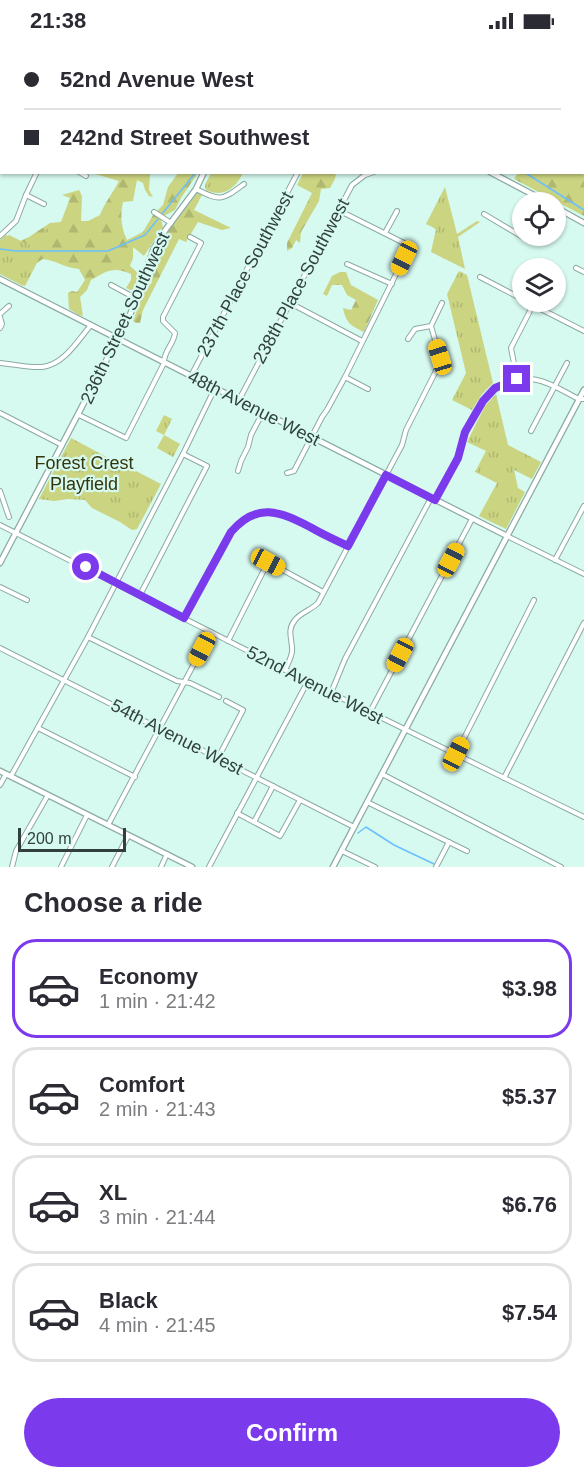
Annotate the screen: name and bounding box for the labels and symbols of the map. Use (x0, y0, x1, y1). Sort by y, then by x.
street label: 237th Place Southwest (193, 188, 297, 360)
street label: 238th Place Southwest (249, 195, 353, 367)
street label: 236th Street Southwest (76, 229, 174, 407)
car (388, 238, 420, 278)
car (426, 337, 454, 377)
route end (503, 365, 530, 392)
street label: 48th Avenue West (185, 366, 323, 450)
park label: Forest Crest Playfield (34, 453, 134, 494)
car (435, 540, 467, 580)
car (248, 546, 288, 578)
route start (72, 553, 99, 580)
car (186, 629, 218, 669)
car (384, 635, 416, 675)
street label: 52nd Avenue West (243, 642, 387, 728)
street label: 54th Avenue West (108, 695, 246, 779)
car (440, 734, 472, 774)
scale bar (18, 825, 126, 852)

